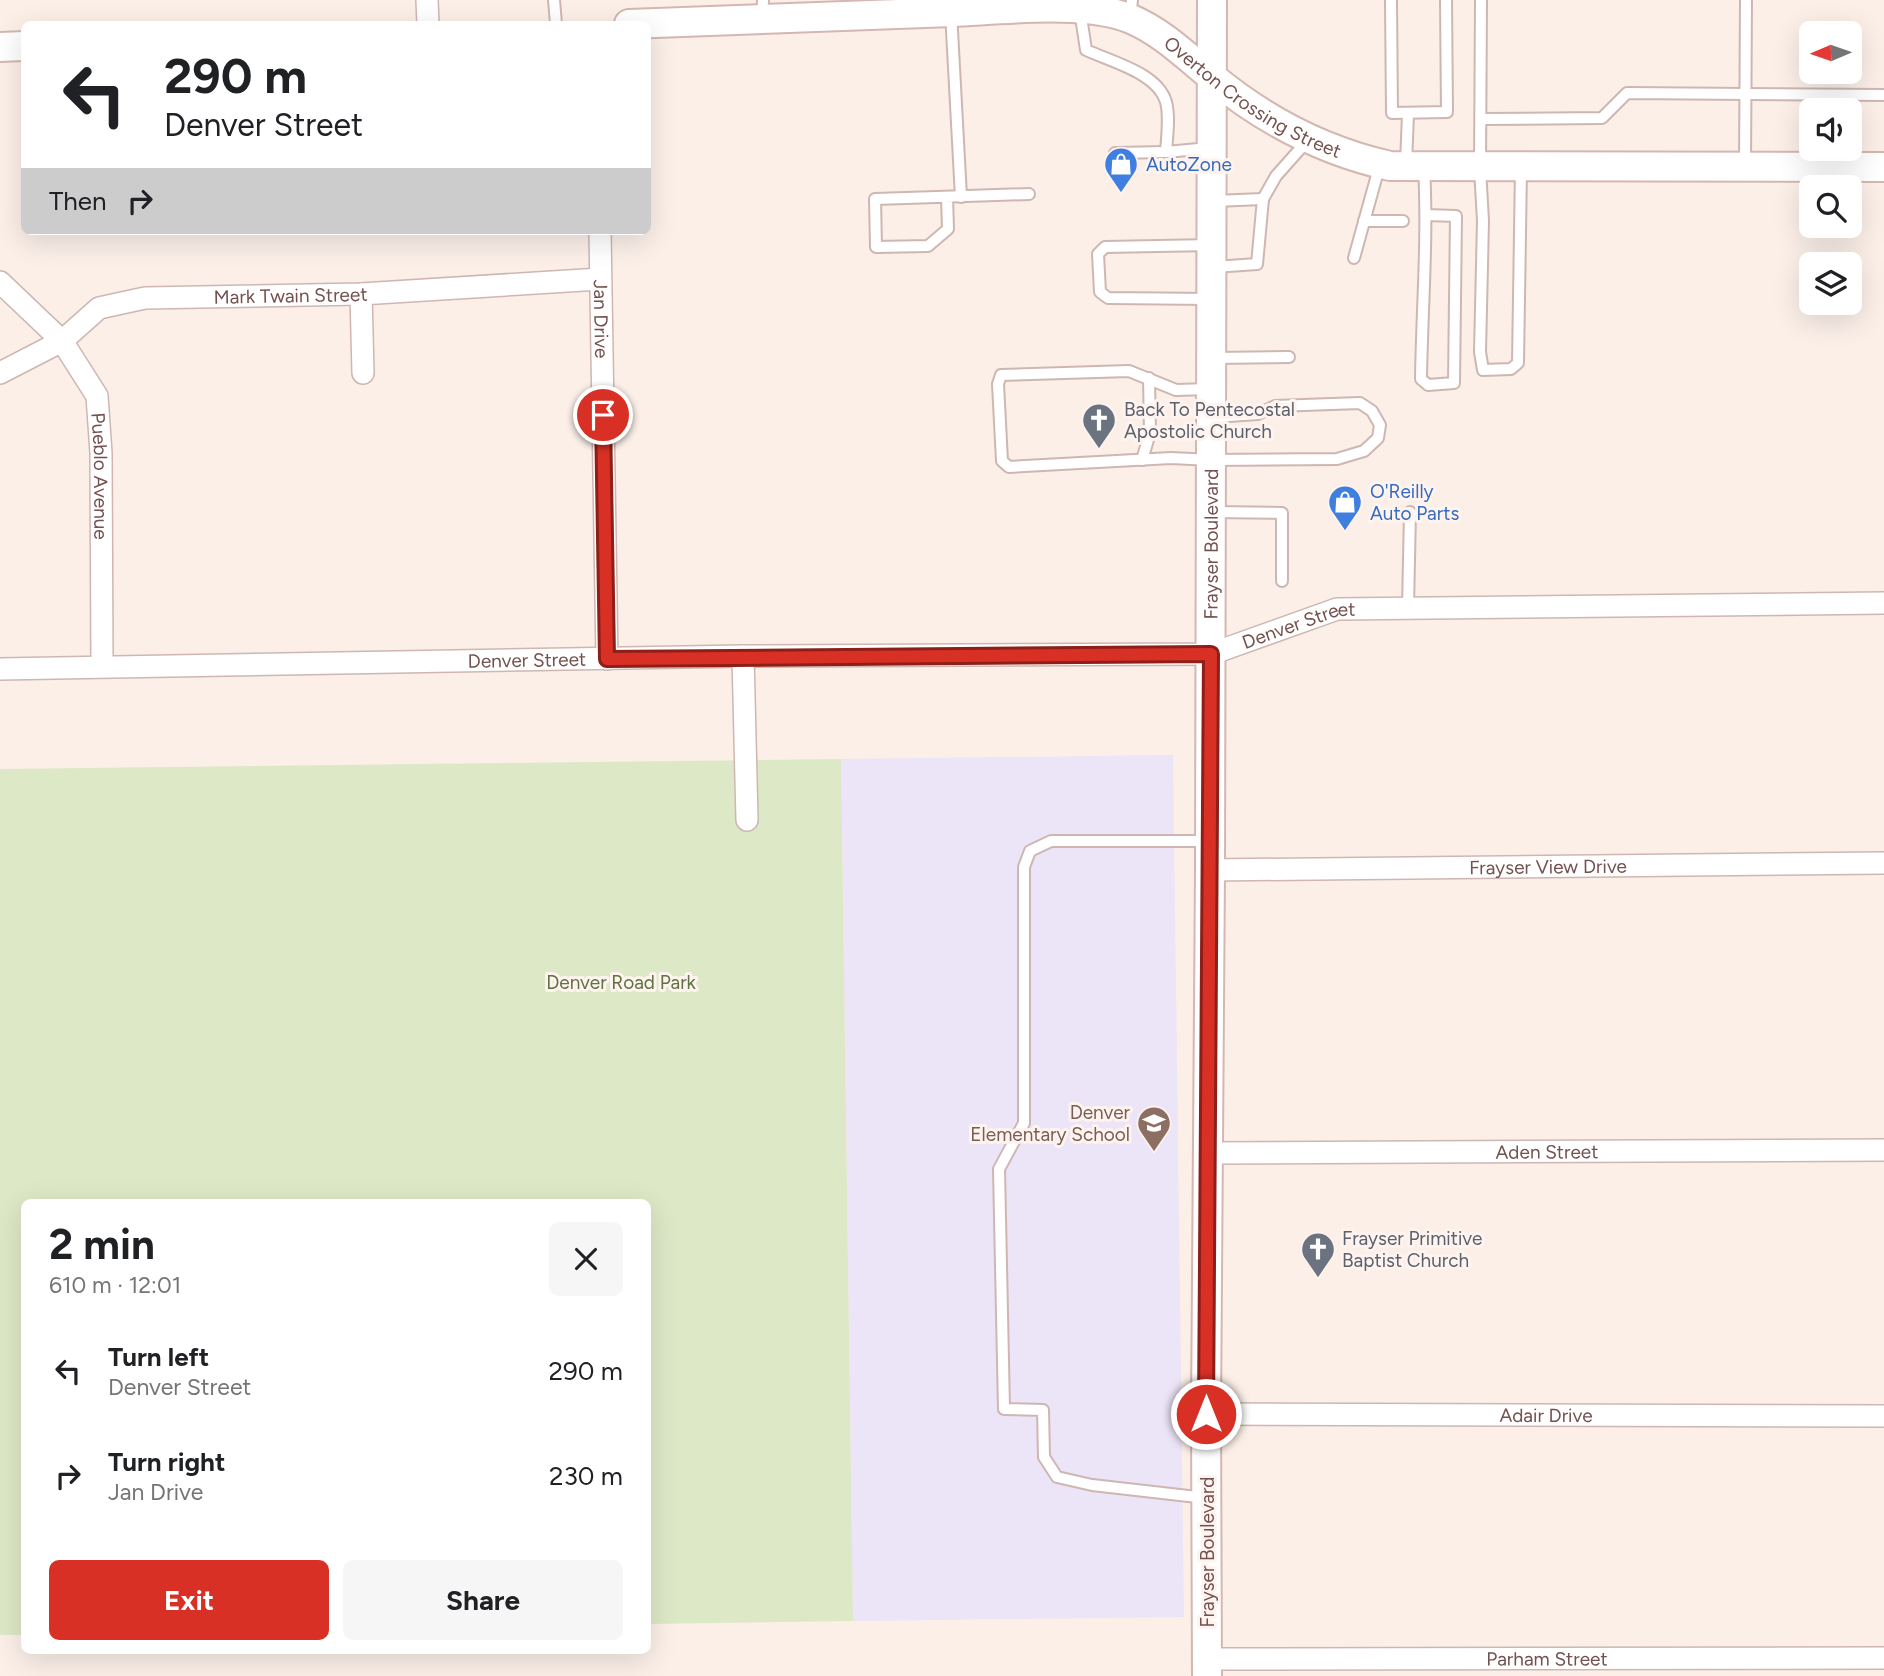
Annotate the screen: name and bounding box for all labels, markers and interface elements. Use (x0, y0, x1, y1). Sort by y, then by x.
north arrow (1799, 21, 1862, 84)
map controls (1799, 21, 1862, 315)
street label: Overton Crossing Street (1159, 31, 1344, 163)
text: 290 m (164, 46, 307, 105)
icon: left (49, 49, 140, 140)
button: sound (1799, 98, 1862, 161)
text: Denver Street (164, 106, 363, 144)
shop icon: AutoZone (1102, 145, 1140, 194)
place label: AutoZone (1146, 153, 1232, 176)
button: search (1799, 175, 1862, 238)
icon: right (121, 182, 159, 220)
text: Then (49, 185, 107, 217)
button: layers (1799, 252, 1862, 315)
street label: Jan Drive (589, 279, 613, 359)
street label: Mark Twain Street (213, 283, 368, 309)
pin (573, 385, 633, 445)
icon: arrive (584, 396, 622, 434)
place label: Back To Pentecostal Apostolic Church (1124, 398, 1295, 443)
church icon: Back To Pentecostal Apostolic Church (1080, 401, 1118, 450)
street label: Pueblo Avenue (86, 412, 112, 540)
street label: Frayser Boulevard (1200, 468, 1223, 620)
place label: O'Reilly Auto Parts (1370, 480, 1459, 525)
shop icon: O'Reilly Auto Parts (1326, 483, 1364, 532)
street label: Denver Street (1239, 598, 1355, 654)
street label: Denver Street (468, 648, 586, 673)
street label: Frayser View Drive (1469, 855, 1627, 879)
park label: Denver Road Park (546, 971, 697, 994)
place label: Denver Elementary School (970, 1101, 1131, 1146)
school or university icon: Denver Elementary School (1135, 1104, 1173, 1153)
street label: Aden Street (1496, 1140, 1598, 1164)
text: 2 min (49, 1219, 155, 1270)
button: close (549, 1222, 623, 1296)
place label: Frayser Primitive Baptist Church (1342, 1227, 1482, 1272)
church icon: Frayser Primitive Baptist Church (1299, 1230, 1337, 1279)
text: 610 m · 12:01 (49, 1271, 181, 1299)
text: Turn left (108, 1341, 209, 1373)
icon: left (49, 1352, 87, 1390)
text: 290 m (549, 1355, 623, 1387)
text: Denver Street (108, 1373, 251, 1401)
position arrow (1169, 1377, 1243, 1451)
street label: Adair Drive (1499, 1404, 1593, 1427)
text: Turn right (108, 1446, 225, 1478)
icon: right (49, 1457, 87, 1495)
text: 230 m (549, 1460, 623, 1492)
street label: Frayser Boulevard (1196, 1477, 1219, 1627)
text: Jan Drive (108, 1478, 203, 1506)
button: Exit (49, 1560, 329, 1640)
button: Share (343, 1560, 623, 1640)
street label: Parham Street (1486, 1647, 1608, 1671)

